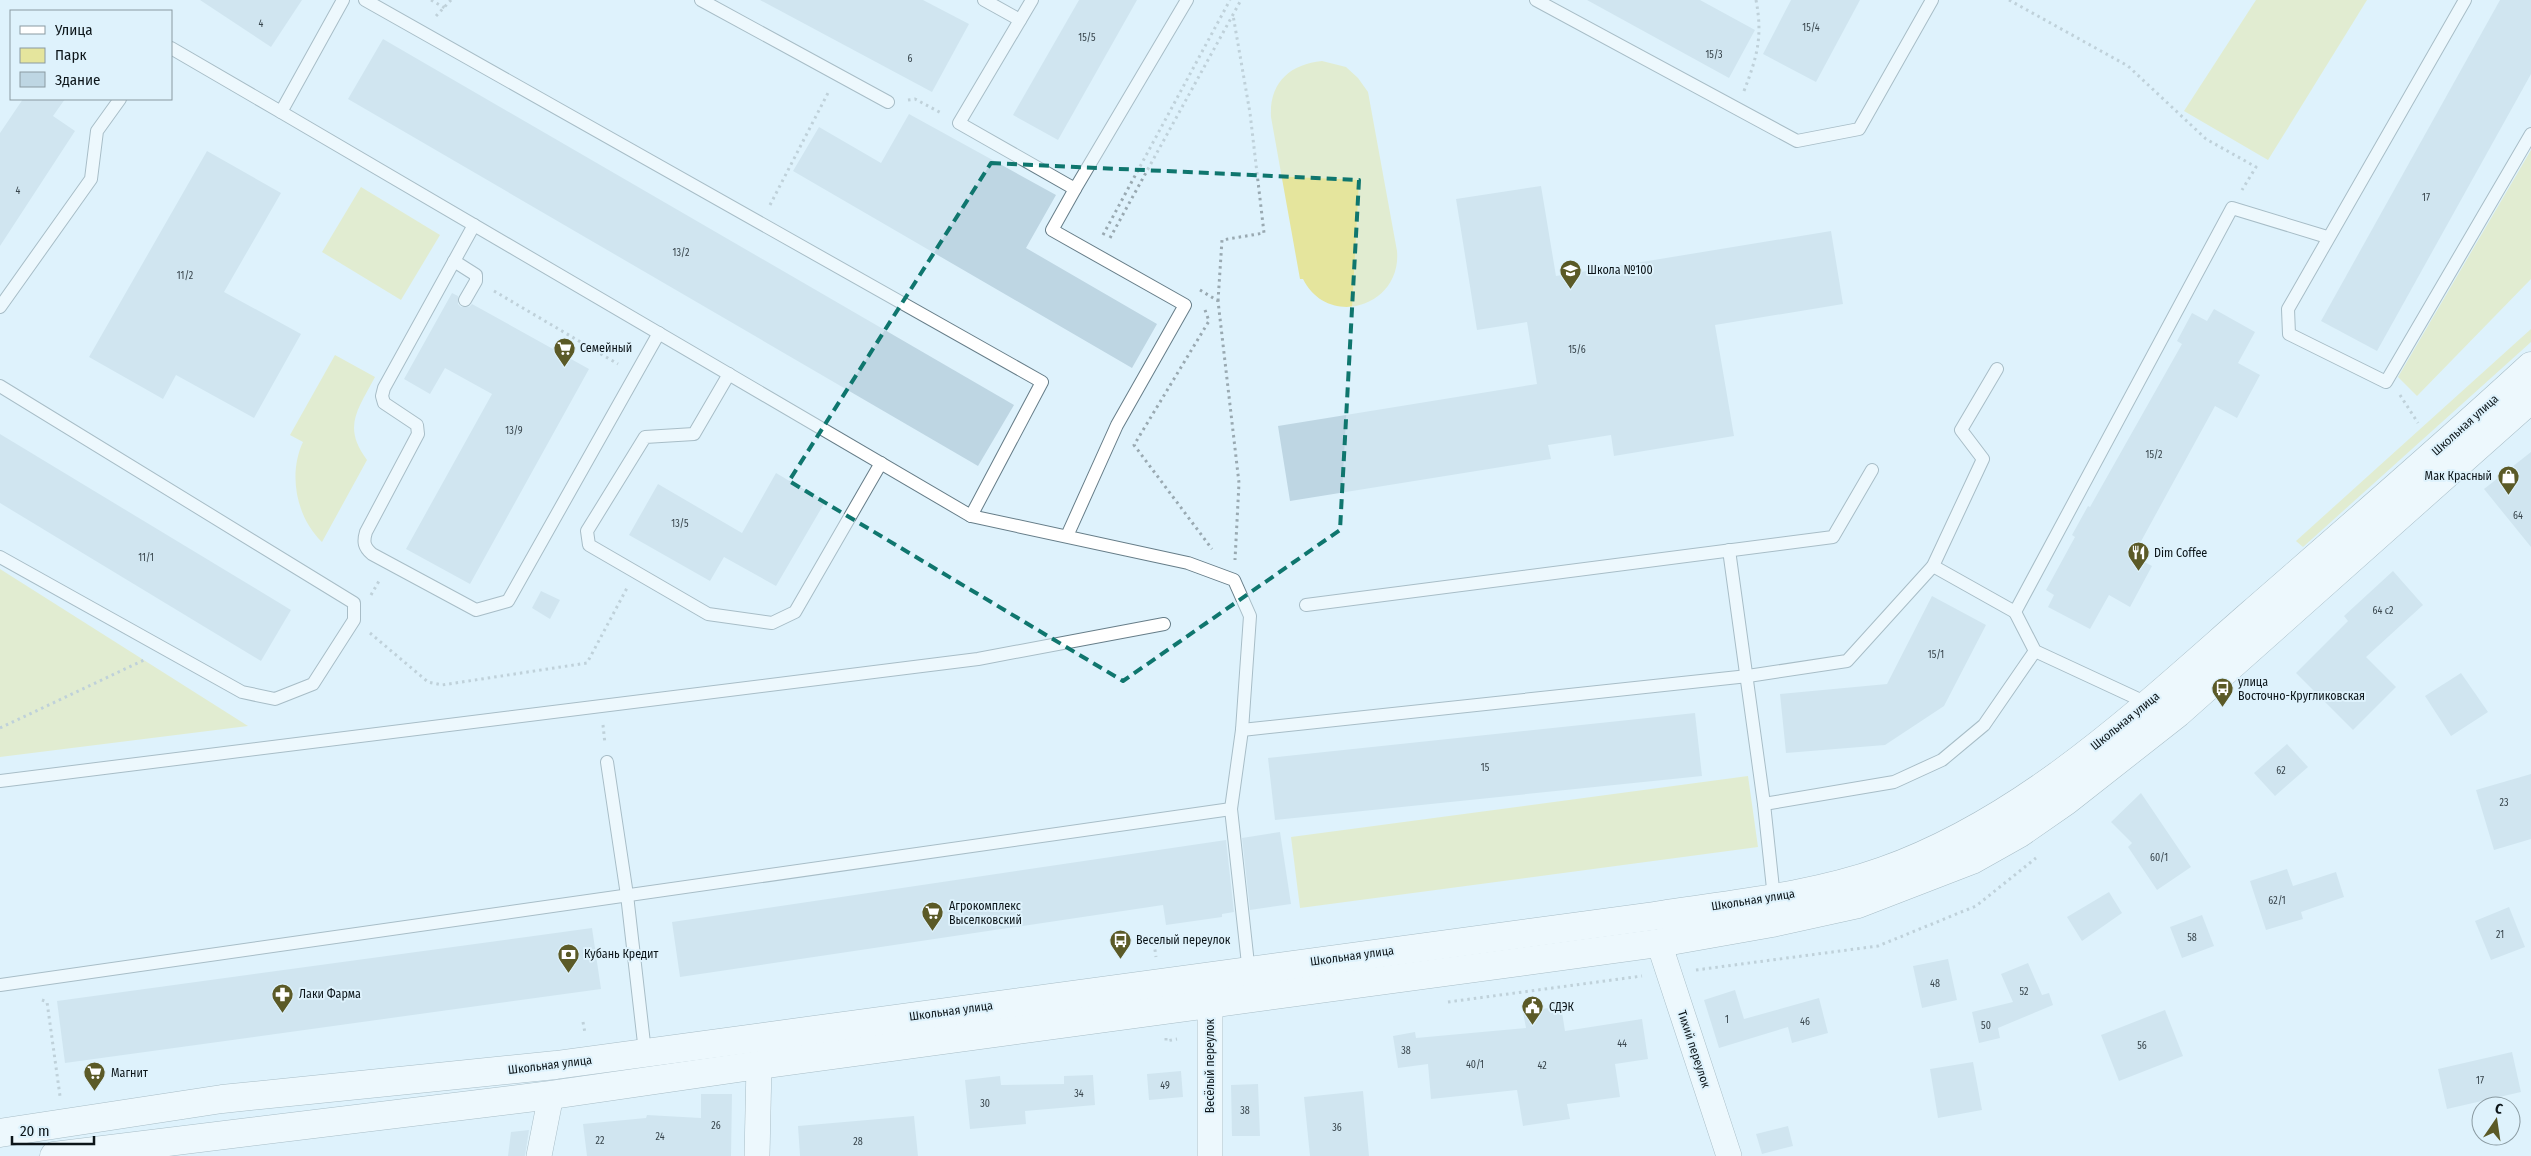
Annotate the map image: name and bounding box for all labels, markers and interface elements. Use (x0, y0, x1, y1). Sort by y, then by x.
legend (10, 10, 172, 100)
house number: 4 (259, 18, 264, 30)
text: Улица (54, 21, 93, 39)
house number: 15/4 (1802, 22, 1820, 34)
house number: 15/5 (1078, 32, 1096, 44)
text: Парк (55, 46, 86, 64)
house number: 15/3 (1705, 49, 1723, 61)
house number: 6 (908, 53, 913, 65)
text: Здание (55, 71, 101, 89)
house number: 4 (16, 185, 21, 197)
house number: 17 (2422, 192, 2430, 204)
house number: 13/2 (673, 247, 690, 259)
school or university icon: Школа №100 (1559, 258, 1583, 289)
place label: Школа №100 (1587, 263, 1653, 277)
house number: 11/2 (177, 270, 194, 282)
supermarket icon: Семейный (552, 336, 576, 367)
place label: Семейный (580, 341, 632, 355)
house number: 15/6 (1568, 344, 1586, 356)
street label: Школьная улица (2429, 391, 2501, 458)
house number: 13/9 (505, 425, 523, 437)
house number: 15/2 (2146, 449, 2163, 461)
shop icon: Мак Красный (2496, 464, 2520, 495)
place label: Мак Красный (2425, 469, 2492, 483)
house number: 64 (2513, 510, 2523, 522)
house number: 13/5 (671, 518, 689, 530)
restaurant icon: Dim Coffee (2126, 541, 2150, 572)
place label: Dim Coffee (2154, 546, 2207, 560)
house number: 11/1 (138, 552, 154, 564)
house number: 64 с2 (2373, 605, 2394, 617)
house number: 15/1 (1928, 649, 1944, 661)
place label: улица Восточно-Кругликовская (2238, 675, 2365, 703)
bus stop icon: улица Восточно-Кругликовская (2210, 677, 2234, 708)
street label: Школьная улица (2088, 689, 2162, 753)
house number: 15 (1481, 762, 1490, 774)
house number: 62 (2276, 765, 2286, 777)
house number: 23 (2500, 797, 2509, 809)
house number: 60/1 (2150, 852, 2168, 864)
street label: Школьная улица (1710, 886, 1796, 914)
house number: 62/1 (2268, 895, 2286, 907)
place label: Агрокомплекс Выселковский (949, 899, 1022, 927)
supermarket icon: Агрокомплекс Выселковский (921, 901, 945, 932)
bus stop icon: Веселый переулок (1108, 928, 1132, 959)
house number: 21 (2496, 929, 2504, 941)
house number: 58 (2187, 932, 2197, 944)
place label: Веселый переулок (1136, 933, 1231, 947)
bank icon: Кубань Кредит (556, 942, 580, 973)
street label: Школьная улица (1309, 943, 1395, 969)
place label: Кубань Кредит (584, 947, 659, 961)
house number: 48 (1930, 978, 1940, 990)
pharmacy icon: Лаки Фарма (271, 982, 295, 1013)
house number: 52 (2020, 986, 2029, 998)
place label: Лаки Фарма (299, 987, 361, 1001)
public building icon: СДЭК (1521, 995, 1545, 1026)
street label: Школьная улица (908, 998, 994, 1024)
place label: СДЭК (1549, 1000, 1575, 1014)
street label: Тихий переулок (1675, 1009, 1713, 1090)
house number: 1 (1725, 1014, 1729, 1026)
house number: 46 (1800, 1016, 1810, 1028)
street label: Весёлый переулок (1203, 1018, 1217, 1113)
house number: 50 (1981, 1020, 1991, 1032)
house number: 44 (1617, 1038, 1627, 1050)
house number: 56 (2137, 1040, 2147, 1052)
house number: 38 (1401, 1045, 1411, 1057)
street label: Школьная улица (507, 1053, 593, 1077)
house number: 40/1 (1466, 1059, 1484, 1071)
house number: 42 (1537, 1060, 1547, 1072)
supermarket icon: Магнит (83, 1061, 107, 1092)
place label: Магнит (111, 1066, 148, 1080)
house number: 17 (2476, 1075, 2484, 1087)
house number: 49 (1160, 1080, 1170, 1092)
house number: 34 (1074, 1088, 1084, 1100)
north arrow (2471, 1096, 2521, 1146)
house number: 30 (980, 1098, 990, 1110)
text: С (2493, 1100, 2505, 1118)
house number: 38 (1240, 1105, 1250, 1117)
scale bar (12, 1114, 95, 1146)
house number: 26 (711, 1120, 721, 1132)
text: 20 m (20, 1122, 50, 1140)
house number: 36 (1332, 1122, 1342, 1134)
house number: 24 (655, 1131, 665, 1143)
house number: 22 (596, 1135, 605, 1147)
house number: 28 (853, 1136, 863, 1148)

